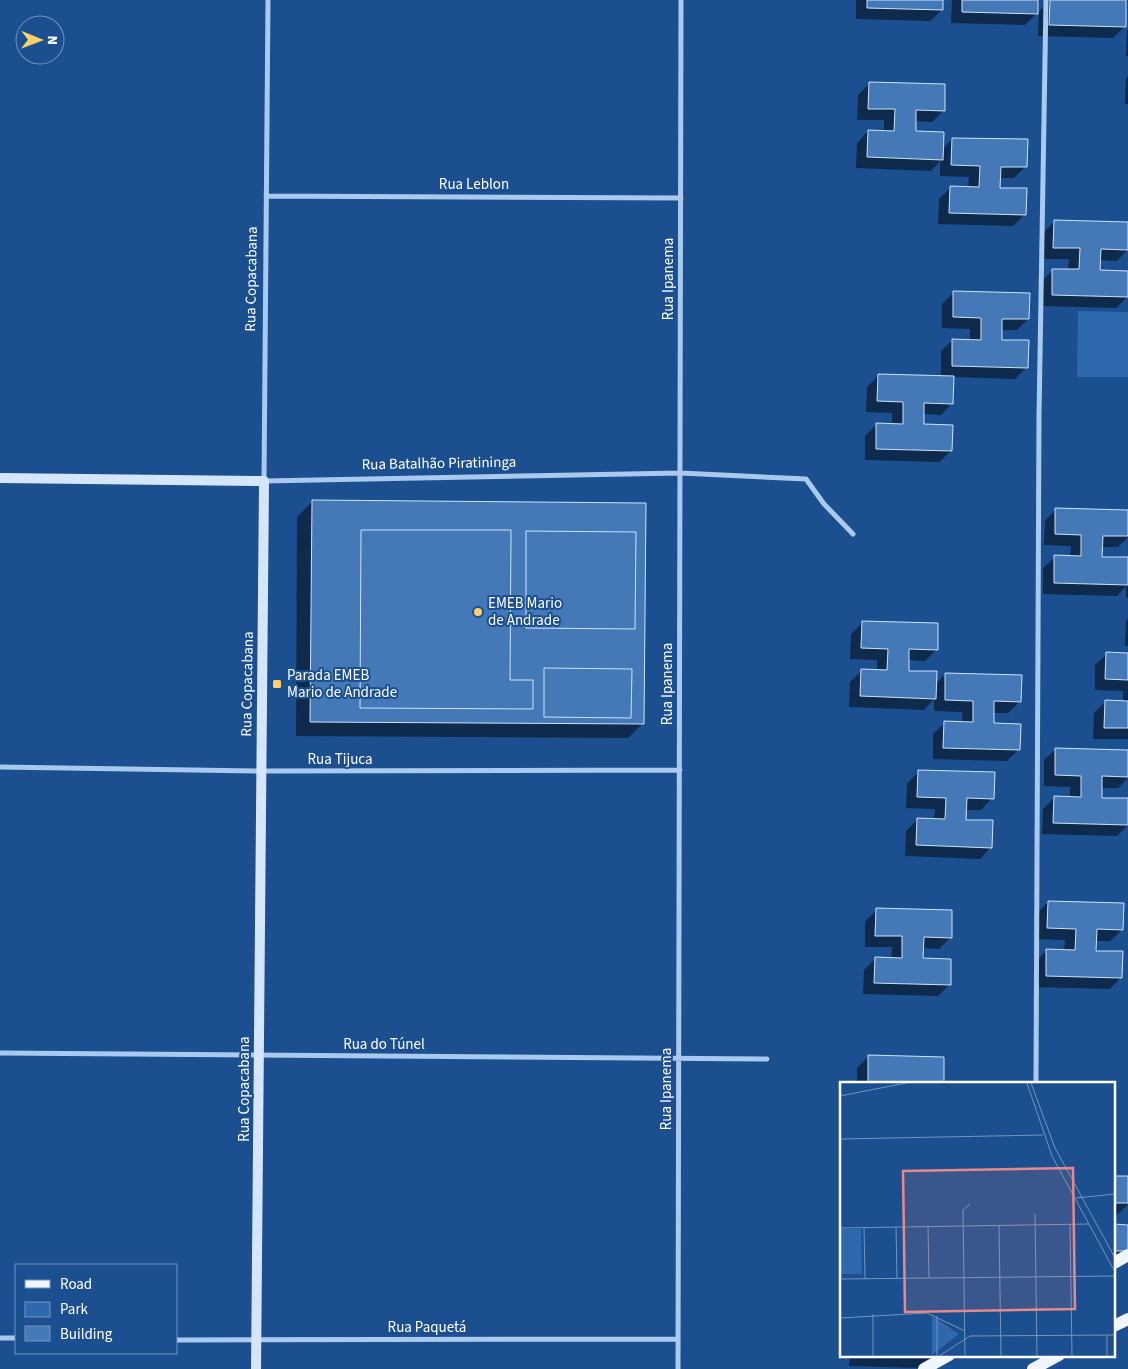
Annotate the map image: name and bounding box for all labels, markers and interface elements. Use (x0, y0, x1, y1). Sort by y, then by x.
north arrow (15, 15, 65, 65)
text: N (42, 35, 62, 45)
street label: Rua Leblon (439, 174, 509, 195)
street label: Rua Copacabana (240, 226, 263, 332)
street label: Rua Ipanema (658, 238, 679, 320)
street label: Rua Batalhão Piratininga (362, 452, 516, 475)
place label: EMEB Mario de Andrade (488, 593, 562, 631)
marker: EMEB Mario de Andrade (472, 606, 484, 618)
street label: Rua Copacabana (236, 631, 259, 737)
street label: Rua Ipanema (657, 643, 678, 725)
place label: Parada EMEB Mario de Andrade (287, 665, 397, 703)
marker: Parada EMEB Mario de Andrade (271, 678, 283, 690)
street label: Rua Tijuca (307, 749, 373, 770)
street label: Rua do Túnel (343, 1034, 425, 1055)
street label: Rua Copacabana (234, 1036, 255, 1142)
street label: Rua Ipanema (656, 1048, 677, 1130)
inset map (840, 1082, 1116, 1356)
legend (15, 1264, 178, 1354)
text: Road (60, 1274, 92, 1295)
text: Park (60, 1299, 89, 1320)
street label: Rua Paquetá (388, 1317, 466, 1338)
text: Building (60, 1324, 113, 1345)

